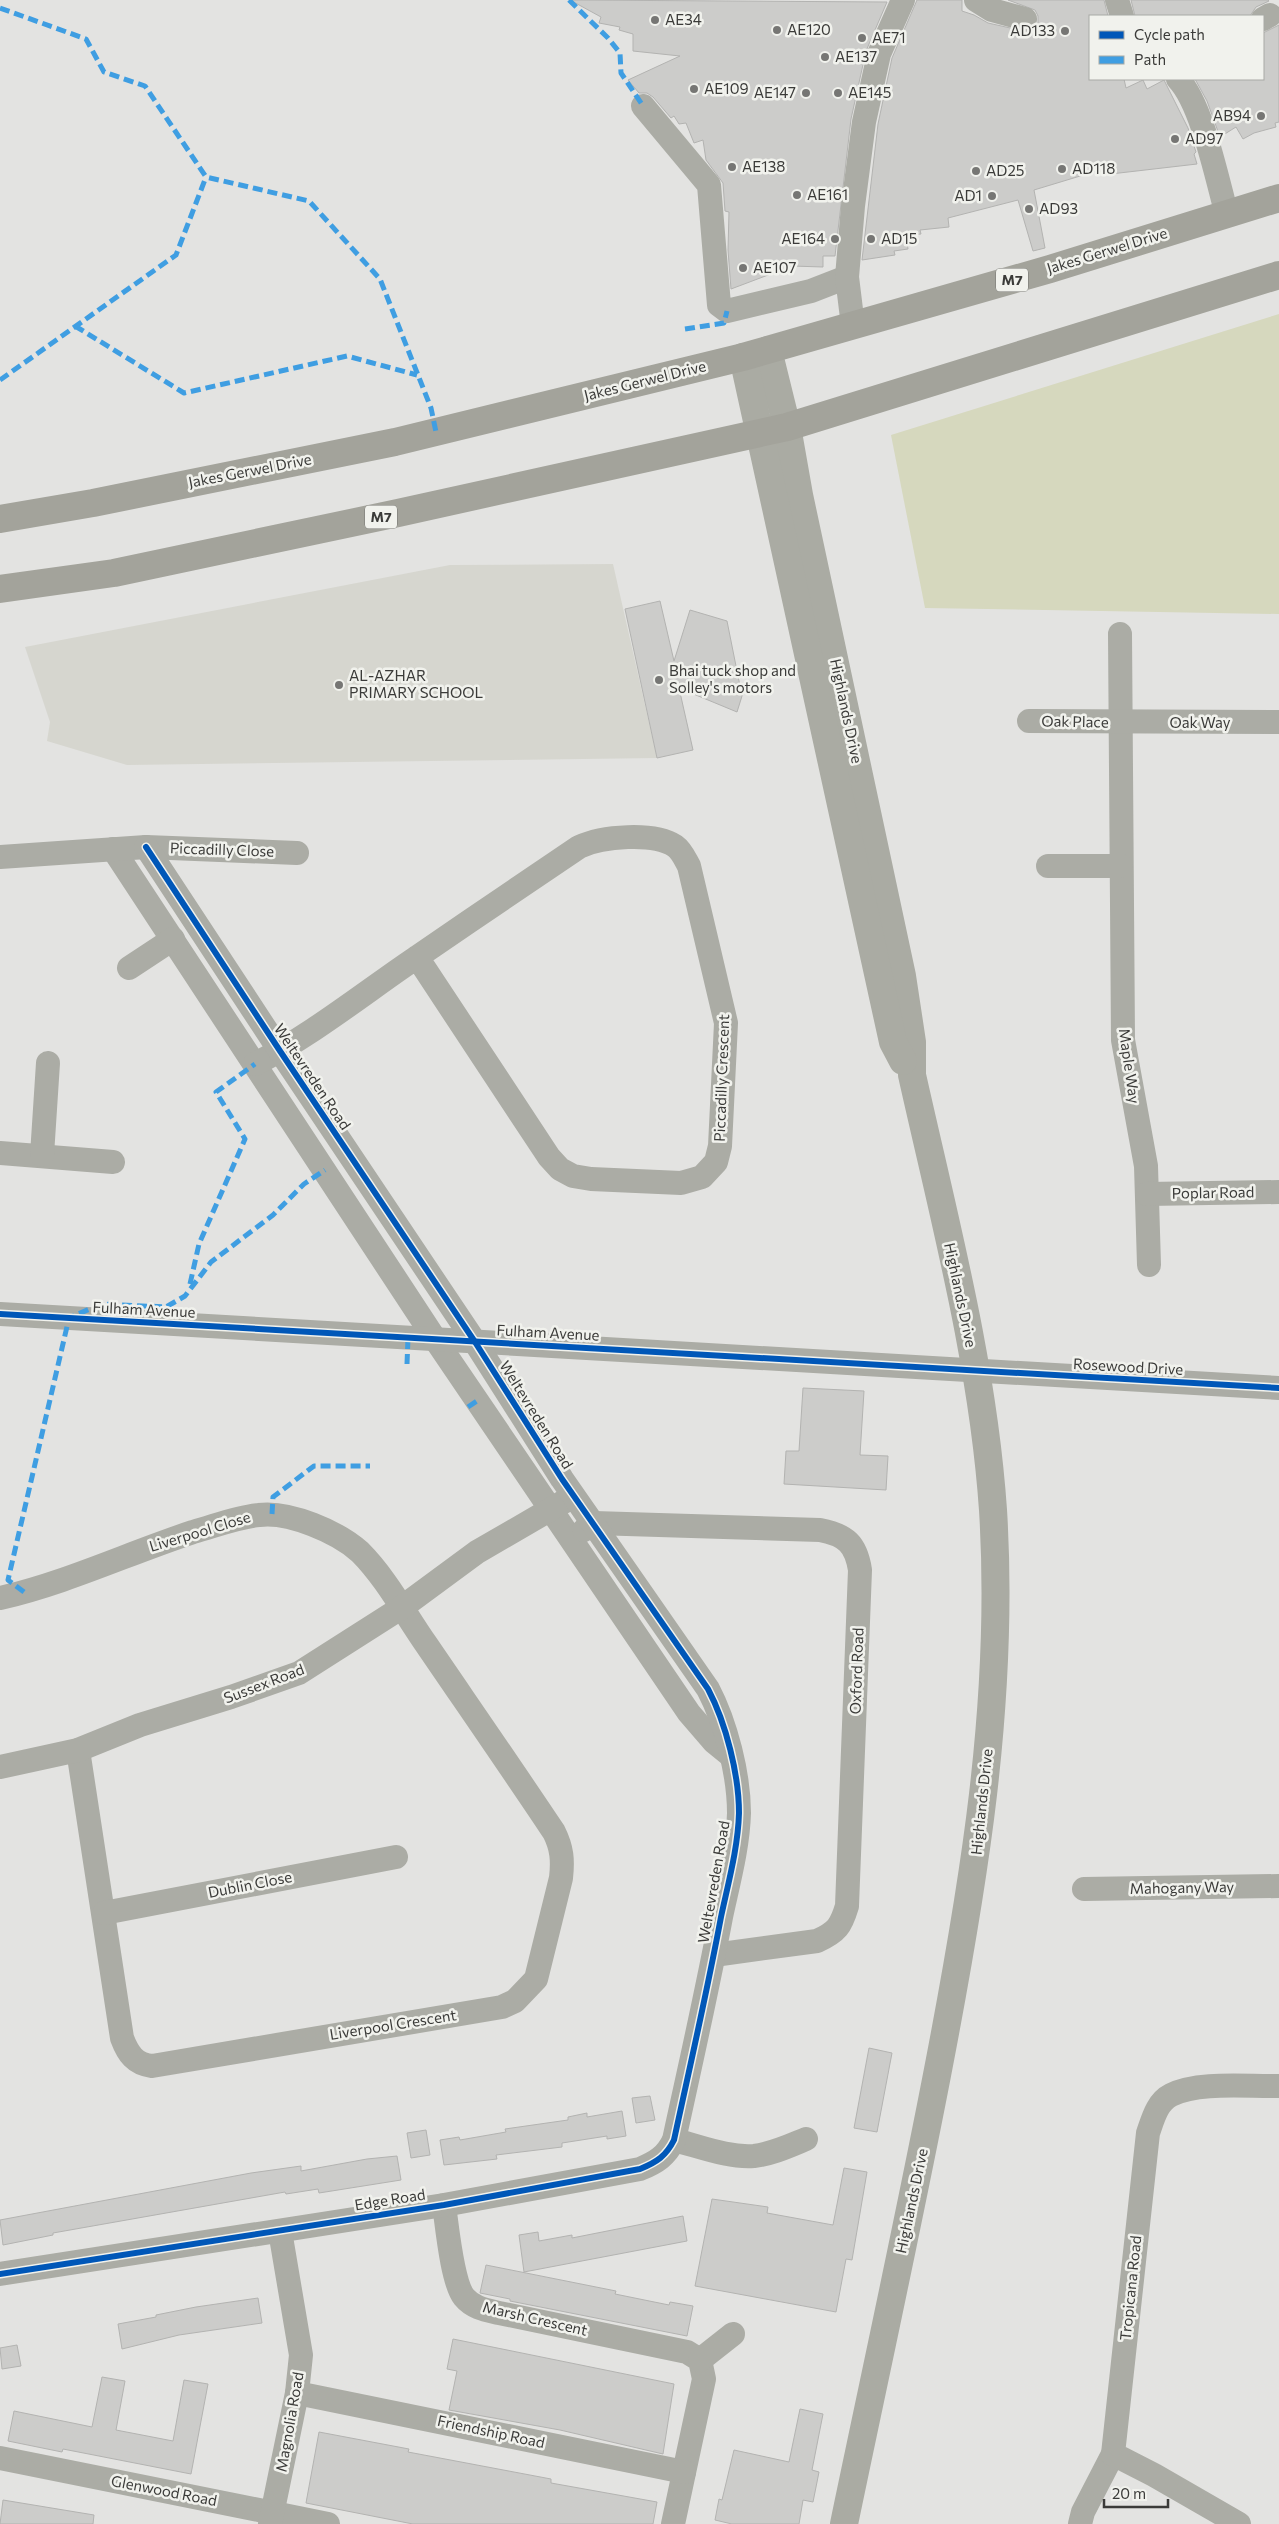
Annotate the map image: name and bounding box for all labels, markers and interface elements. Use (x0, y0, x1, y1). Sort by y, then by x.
place label: AE34 (665, 10, 702, 28)
marker: AE34 (649, 14, 661, 26)
legend (1089, 15, 1264, 80)
place label: AE120 (787, 20, 831, 38)
place label: AD133 (1010, 21, 1055, 39)
marker: AE120 (771, 24, 783, 36)
marker: AD133 (1059, 25, 1071, 37)
text: Cycle path (1134, 25, 1205, 43)
place label: AE71 (872, 28, 906, 46)
marker: AE71 (856, 32, 868, 44)
place label: AE137 (835, 47, 877, 65)
text: Path (1134, 50, 1166, 68)
marker: AE137 (819, 51, 831, 63)
place label: AE109 (704, 79, 749, 97)
marker: AE109 (688, 83, 700, 95)
place label: AE147 (754, 83, 796, 101)
place label: AE145 (848, 83, 891, 101)
marker: AE147 (800, 87, 812, 99)
marker: AE145 (832, 87, 844, 99)
place label: AB94 (1213, 106, 1251, 124)
marker: AB94 (1255, 110, 1267, 122)
place label: AD97 (1185, 129, 1223, 147)
marker: AD97 (1169, 133, 1181, 145)
place label: AE138 (742, 157, 785, 175)
place label: AD118 (1072, 159, 1115, 177)
marker: AE138 (726, 161, 738, 173)
place label: AD25 (986, 161, 1024, 179)
marker: AD118 (1056, 163, 1068, 175)
marker: AD25 (970, 165, 982, 177)
place label: AE161 (807, 185, 848, 203)
place label: AD1 (954, 186, 982, 204)
marker: AE161 (791, 189, 803, 201)
marker: AD1 (986, 190, 998, 202)
place label: AD93 (1039, 199, 1078, 217)
marker: AD93 (1023, 203, 1035, 215)
street label: Jakes Gerwel Drive (1044, 223, 1169, 277)
place label: AE164 (781, 229, 825, 247)
place label: AD15 (881, 229, 917, 247)
marker: AE164 (829, 233, 841, 245)
marker: AD15 (865, 233, 877, 245)
place label: AE107 (753, 258, 796, 276)
marker: AE107 (737, 262, 749, 274)
road number: M7 (996, 268, 1028, 292)
street label: Jakes Gerwel Drive (582, 356, 708, 404)
street label: Jakes Gerwel Drive (187, 449, 313, 491)
road number: M7 (365, 506, 397, 528)
street label: Highlands Drive (827, 657, 867, 765)
place label: Bhai tuck shop and Solley's motors (669, 661, 796, 696)
place label: AL-AZHAR PRIMARY SCHOOL (349, 666, 483, 701)
marker: Bhai tuck shop and Solley's motors (653, 674, 665, 686)
marker: AL-AZHAR PRIMARY SCHOOL (333, 679, 345, 691)
street label: Oak Place (1041, 711, 1109, 731)
street label: Oak Way (1169, 713, 1231, 731)
street label: Piccadilly Close (170, 838, 275, 860)
street label: Piccadilly Crescent (710, 1014, 732, 1142)
street label: Weltevreden Road (271, 1020, 355, 1133)
street label: Maple Way (1116, 1027, 1144, 1105)
street label: Poplar Road (1172, 1182, 1254, 1202)
street label: Highlands Drive (941, 1241, 981, 1349)
street label: Fulham Avenue (92, 1297, 196, 1321)
street label: Fulham Avenue (496, 1320, 600, 1344)
street label: Rosewood Drive (1072, 1354, 1184, 1378)
street label: Weltevreden Road (496, 1357, 577, 1472)
street label: Liverpool Close (147, 1507, 253, 1555)
street label: Oxford Road (845, 1627, 867, 1715)
street label: Sussex Road (221, 1660, 306, 1707)
street label: Highlands Drive (966, 1748, 996, 1856)
street label: Weltevreden Road (693, 1819, 733, 1945)
street label: Dublin Close (206, 1867, 293, 1901)
street label: Mahogany Way (1130, 1877, 1235, 1897)
street label: Liverpool Crescent (328, 2005, 458, 2043)
street label: Highlands Drive (891, 2147, 931, 2255)
street label: Edge Road (353, 2185, 426, 2213)
street label: Tropicana Road (1116, 2235, 1144, 2341)
street label: Marsh Crescent (481, 2297, 589, 2339)
street label: Magnolia Road (271, 2370, 307, 2473)
street label: Friendship Road (436, 2411, 547, 2451)
street label: Glenwood Road (110, 2471, 219, 2509)
scale bar (1104, 2476, 1168, 2508)
text: 20 m (1112, 2484, 1146, 2502)

